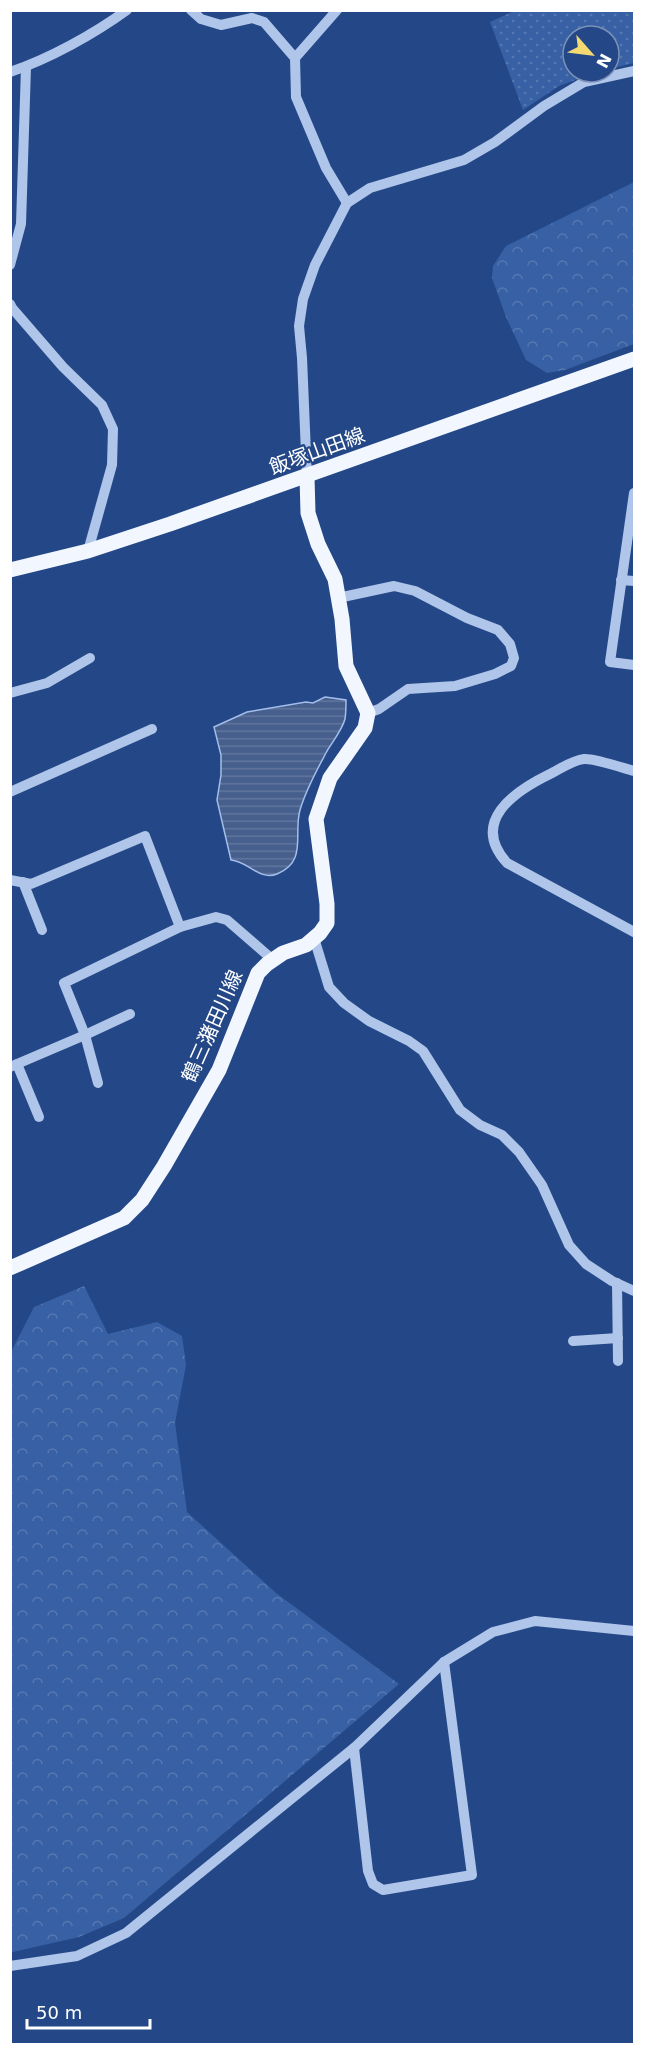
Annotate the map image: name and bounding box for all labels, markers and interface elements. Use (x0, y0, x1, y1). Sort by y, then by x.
north arrow (561, 24, 621, 84)
text: N (592, 50, 615, 71)
street label: 飯塚山田線 (266, 423, 368, 479)
street label: 鶴三潴田川線 (177, 966, 247, 1086)
scale bar (27, 1992, 150, 2030)
text: 50 m (36, 2002, 82, 2023)

